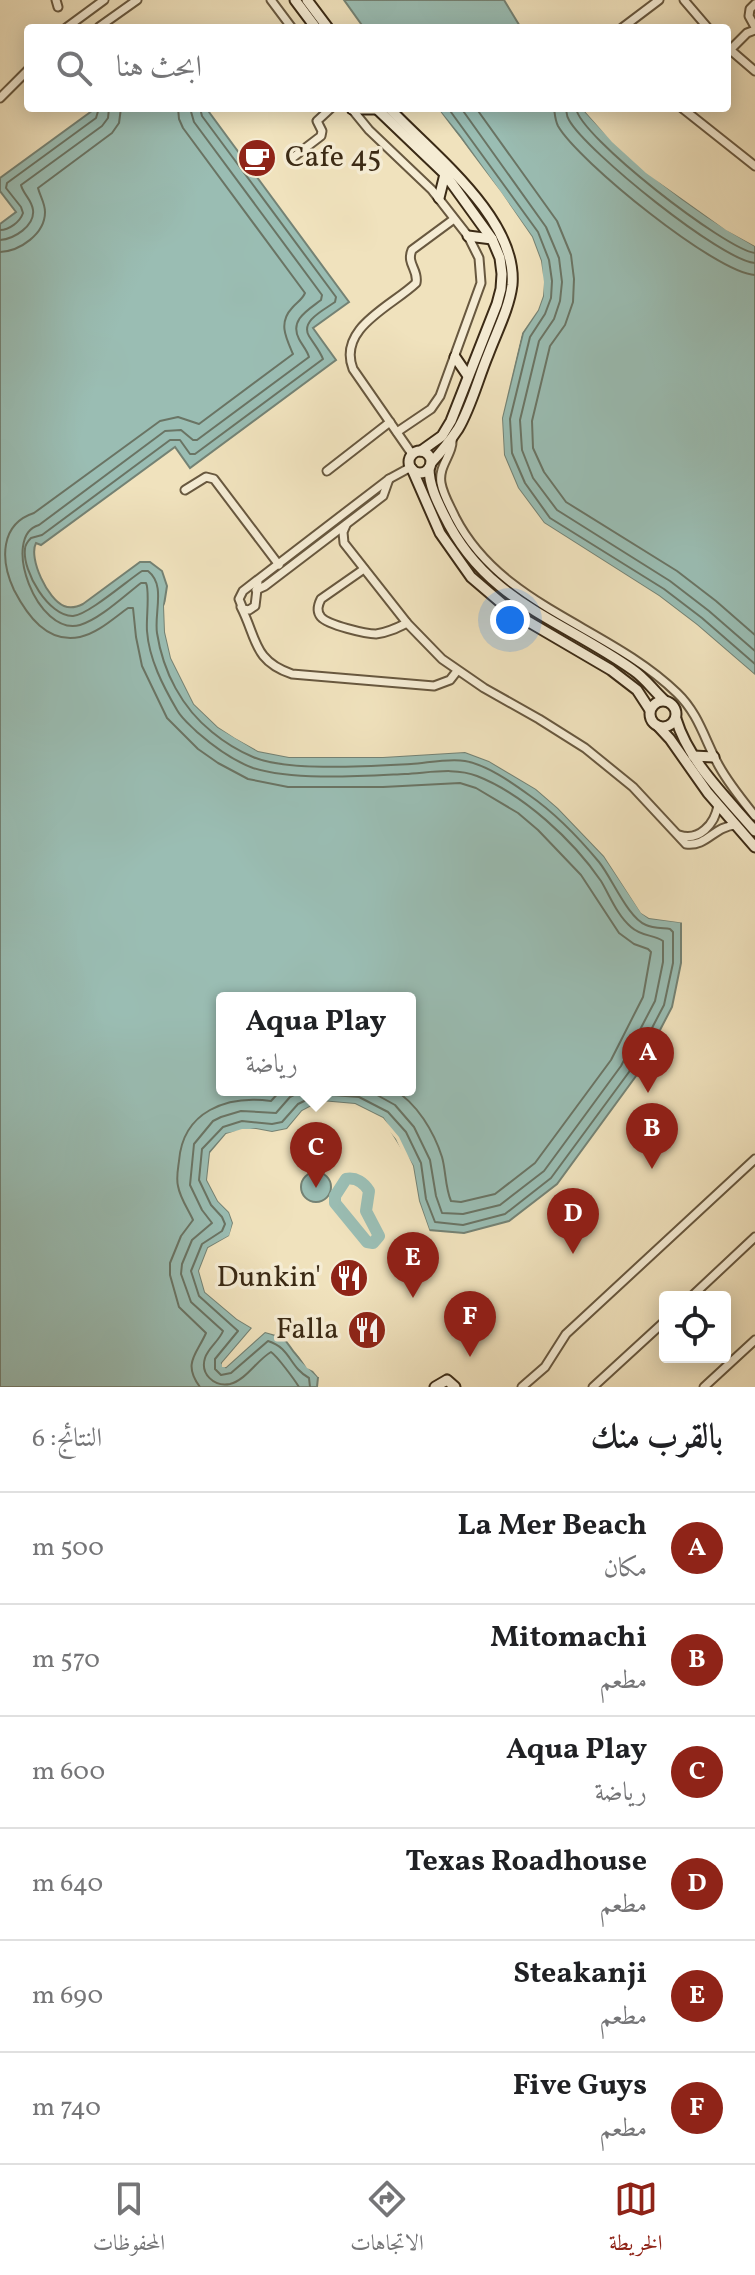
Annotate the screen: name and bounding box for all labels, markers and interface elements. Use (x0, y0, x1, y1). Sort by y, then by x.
search box (24, 24, 731, 112)
icon: search (52, 46, 96, 90)
text: ابحث هنا (116, 47, 202, 89)
cafe icon: Cafe 45 (236, 137, 278, 179)
place label: Cafe 45 (285, 137, 381, 179)
your location (490, 600, 530, 640)
popup (216, 992, 416, 1096)
text: Aqua Play (246, 1001, 386, 1043)
pin: A (622, 1027, 674, 1093)
text: رياضة (246, 1047, 298, 1083)
pin: B (626, 1103, 678, 1169)
pin: C (290, 1122, 342, 1188)
pin: D (547, 1188, 599, 1254)
pin: E (387, 1232, 439, 1298)
place label: Dunkin' (217, 1257, 321, 1299)
restaurant icon: Dunkin' (328, 1257, 370, 1299)
pin: F (444, 1291, 496, 1357)
map controls (659, 1291, 731, 1363)
button: locate (659, 1291, 731, 1363)
place label: Falla (276, 1309, 339, 1351)
restaurant icon: Falla (346, 1309, 388, 1351)
text: بالقرب منك (591, 1415, 723, 1462)
text: النتائج: 6 (32, 1421, 102, 1457)
text: La Mer Beach (458, 1505, 647, 1547)
text: 500 m (32, 1530, 104, 1566)
text: A (688, 1530, 706, 1566)
text: مكان (603, 1551, 647, 1587)
text: Mitomachi (490, 1617, 647, 1659)
text: 570 m (32, 1642, 100, 1678)
text: B (688, 1642, 706, 1678)
text: مطعم (599, 1663, 647, 1699)
text: Aqua Play (506, 1729, 647, 1771)
text: 600 m (32, 1754, 105, 1790)
text: C (689, 1754, 705, 1790)
text: رياضة (595, 1775, 647, 1811)
text: Texas Roadhouse (405, 1841, 647, 1883)
text: 640 m (32, 1866, 103, 1902)
text: D (687, 1866, 707, 1902)
text: مطعم (599, 1887, 647, 1923)
text: Steakanji (513, 1953, 647, 1995)
text: 690 m (32, 1978, 103, 2014)
text: E (689, 1978, 705, 2014)
text: مطعم (599, 1999, 647, 2035)
text: Five Guys (513, 2065, 647, 2107)
text: 740 m (32, 2090, 101, 2126)
text: F (689, 2090, 705, 2126)
text: مطعم (599, 2111, 647, 2147)
tab: المحفوظات (93, 2177, 165, 2264)
tab: الاتجاهات (350, 2177, 424, 2264)
tab: الخريطة (609, 2177, 662, 2264)

